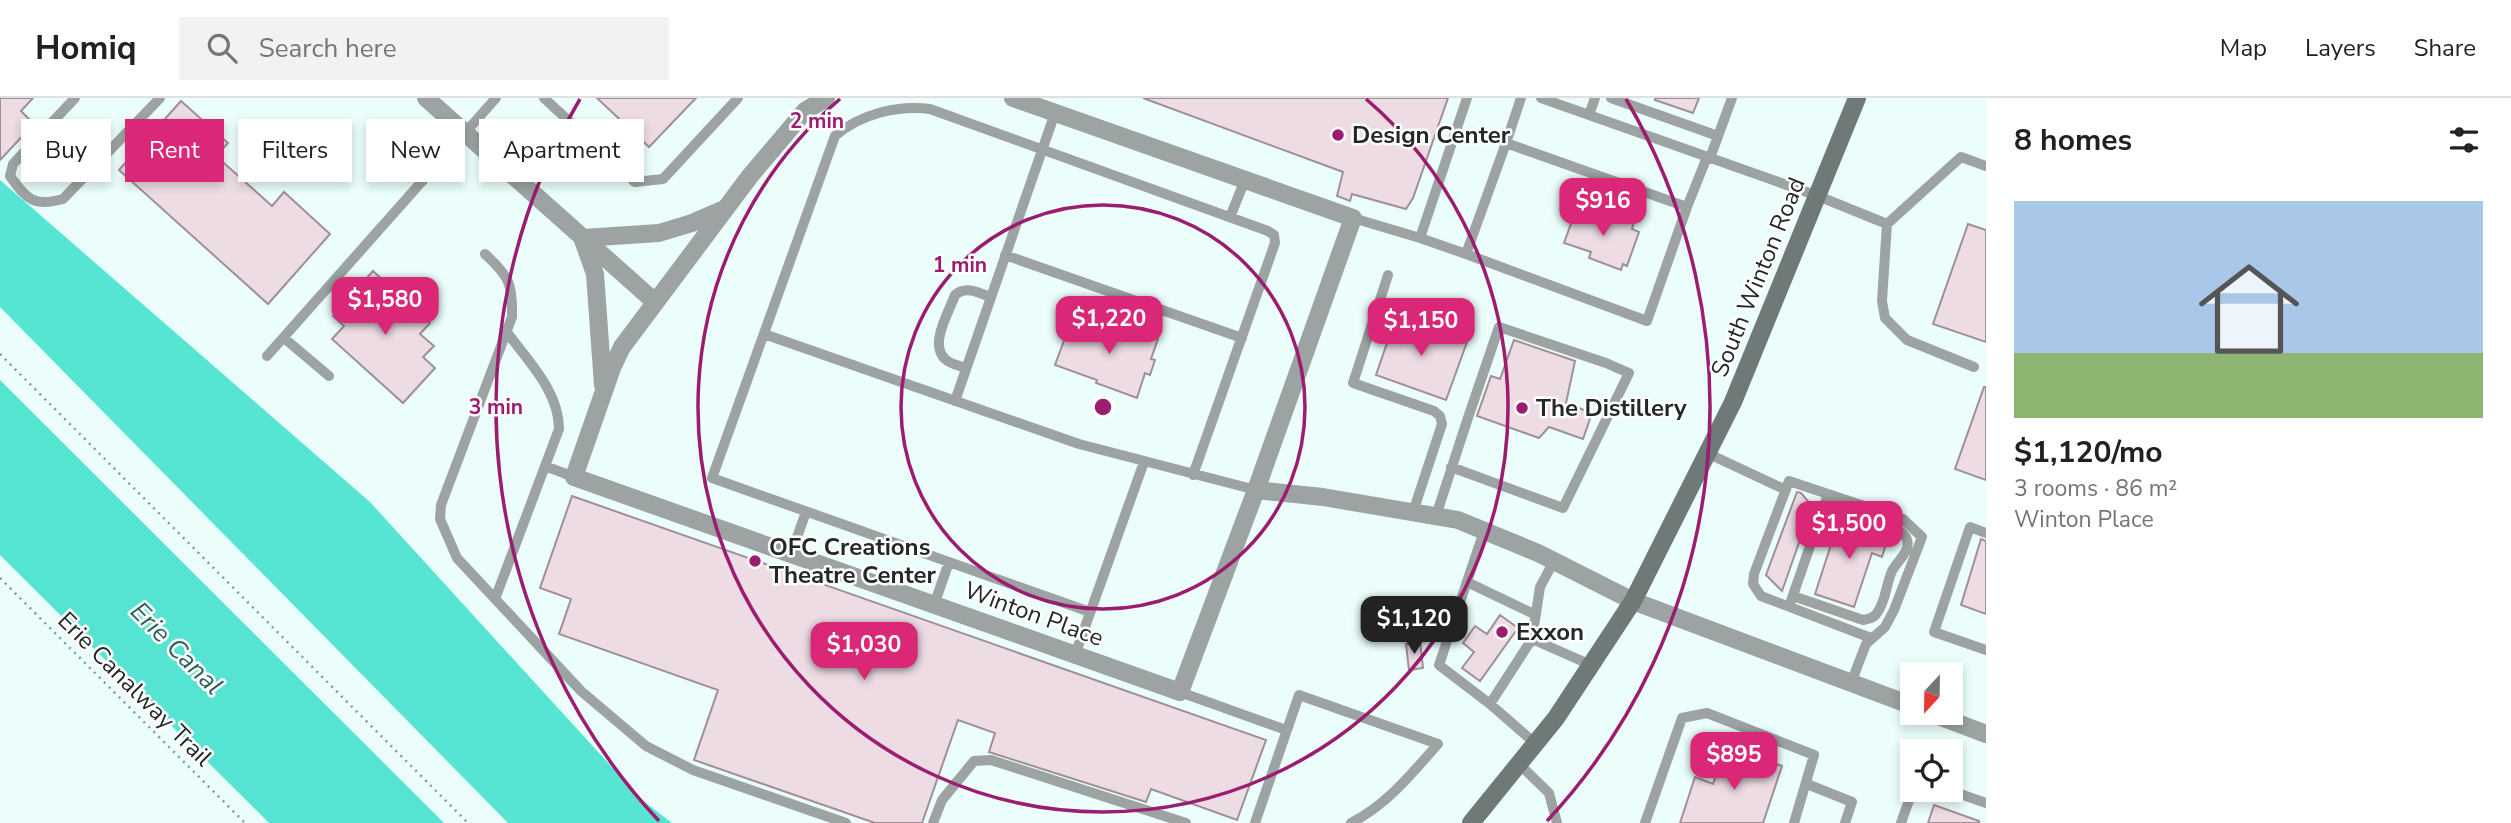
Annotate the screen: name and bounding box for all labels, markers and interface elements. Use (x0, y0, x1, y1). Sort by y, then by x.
search box (179, 17, 669, 80)
text: Homiq (35, 26, 137, 71)
icon: search (203, 29, 241, 67)
text: Search here (259, 31, 397, 66)
text: Map (2220, 32, 2267, 64)
text: Layers (2305, 32, 2376, 64)
text: Share (2414, 32, 2476, 64)
text: 2 min (790, 107, 844, 135)
chip: Buy (21, 119, 111, 182)
chip: Rent (125, 119, 224, 182)
chip: Filters (238, 119, 352, 182)
chip: New (366, 119, 465, 182)
chip: Apartment (479, 119, 644, 182)
place label: Design Center (1352, 119, 1511, 151)
text: 8 homes (2014, 120, 2132, 161)
icon: filters (2445, 121, 2483, 159)
marker: Design Center (1330, 127, 1346, 143)
street label: South Winton Road (1703, 172, 1813, 382)
pin: $916 (1562, 178, 1644, 238)
text: $916 (1575, 185, 1631, 216)
icon: home (2186, 246, 2312, 372)
text: 1 min (933, 251, 987, 279)
pin: $1,580 (328, 278, 442, 337)
text: $1,580 (348, 284, 422, 315)
pin: $1,220 (1052, 296, 1166, 356)
pin: $1,150 (1364, 299, 1478, 358)
text: $1,220 (1072, 303, 1146, 334)
text: $1,150 (1384, 305, 1458, 336)
place label: The Distillery (1536, 392, 1687, 424)
text: 3 min (469, 393, 523, 421)
centre of rings (1091, 395, 1115, 419)
marker: The Distillery (1514, 400, 1530, 416)
text: $1,120/mo (2014, 432, 2163, 473)
text: 3 rooms · 86 m² (2014, 473, 2177, 504)
pin: $1,500 (1792, 502, 1906, 561)
text: Winton Place (2014, 504, 2154, 535)
text: $1,500 (1812, 508, 1886, 539)
place label: OFC Creations Theatre Center (769, 531, 937, 591)
marker: OFC Creations Theatre Center (747, 553, 763, 569)
street label: Winton Place (960, 574, 1108, 654)
water label: Erie Canal (123, 594, 231, 702)
pin: $1,120 (1357, 596, 1471, 656)
text: $1,120 (1377, 603, 1451, 634)
street label: Erie Canalway Trail (51, 605, 219, 773)
place label: Exxon (1516, 616, 1584, 648)
pin: $1,030 (807, 622, 921, 682)
marker: Exxon (1494, 624, 1510, 640)
text: $1,030 (827, 629, 901, 660)
north arrow (1900, 662, 1964, 724)
map controls (1900, 662, 1963, 802)
pin: $895 (1693, 732, 1775, 792)
text: $895 (1706, 739, 1762, 770)
button: locate (1900, 739, 1963, 802)

